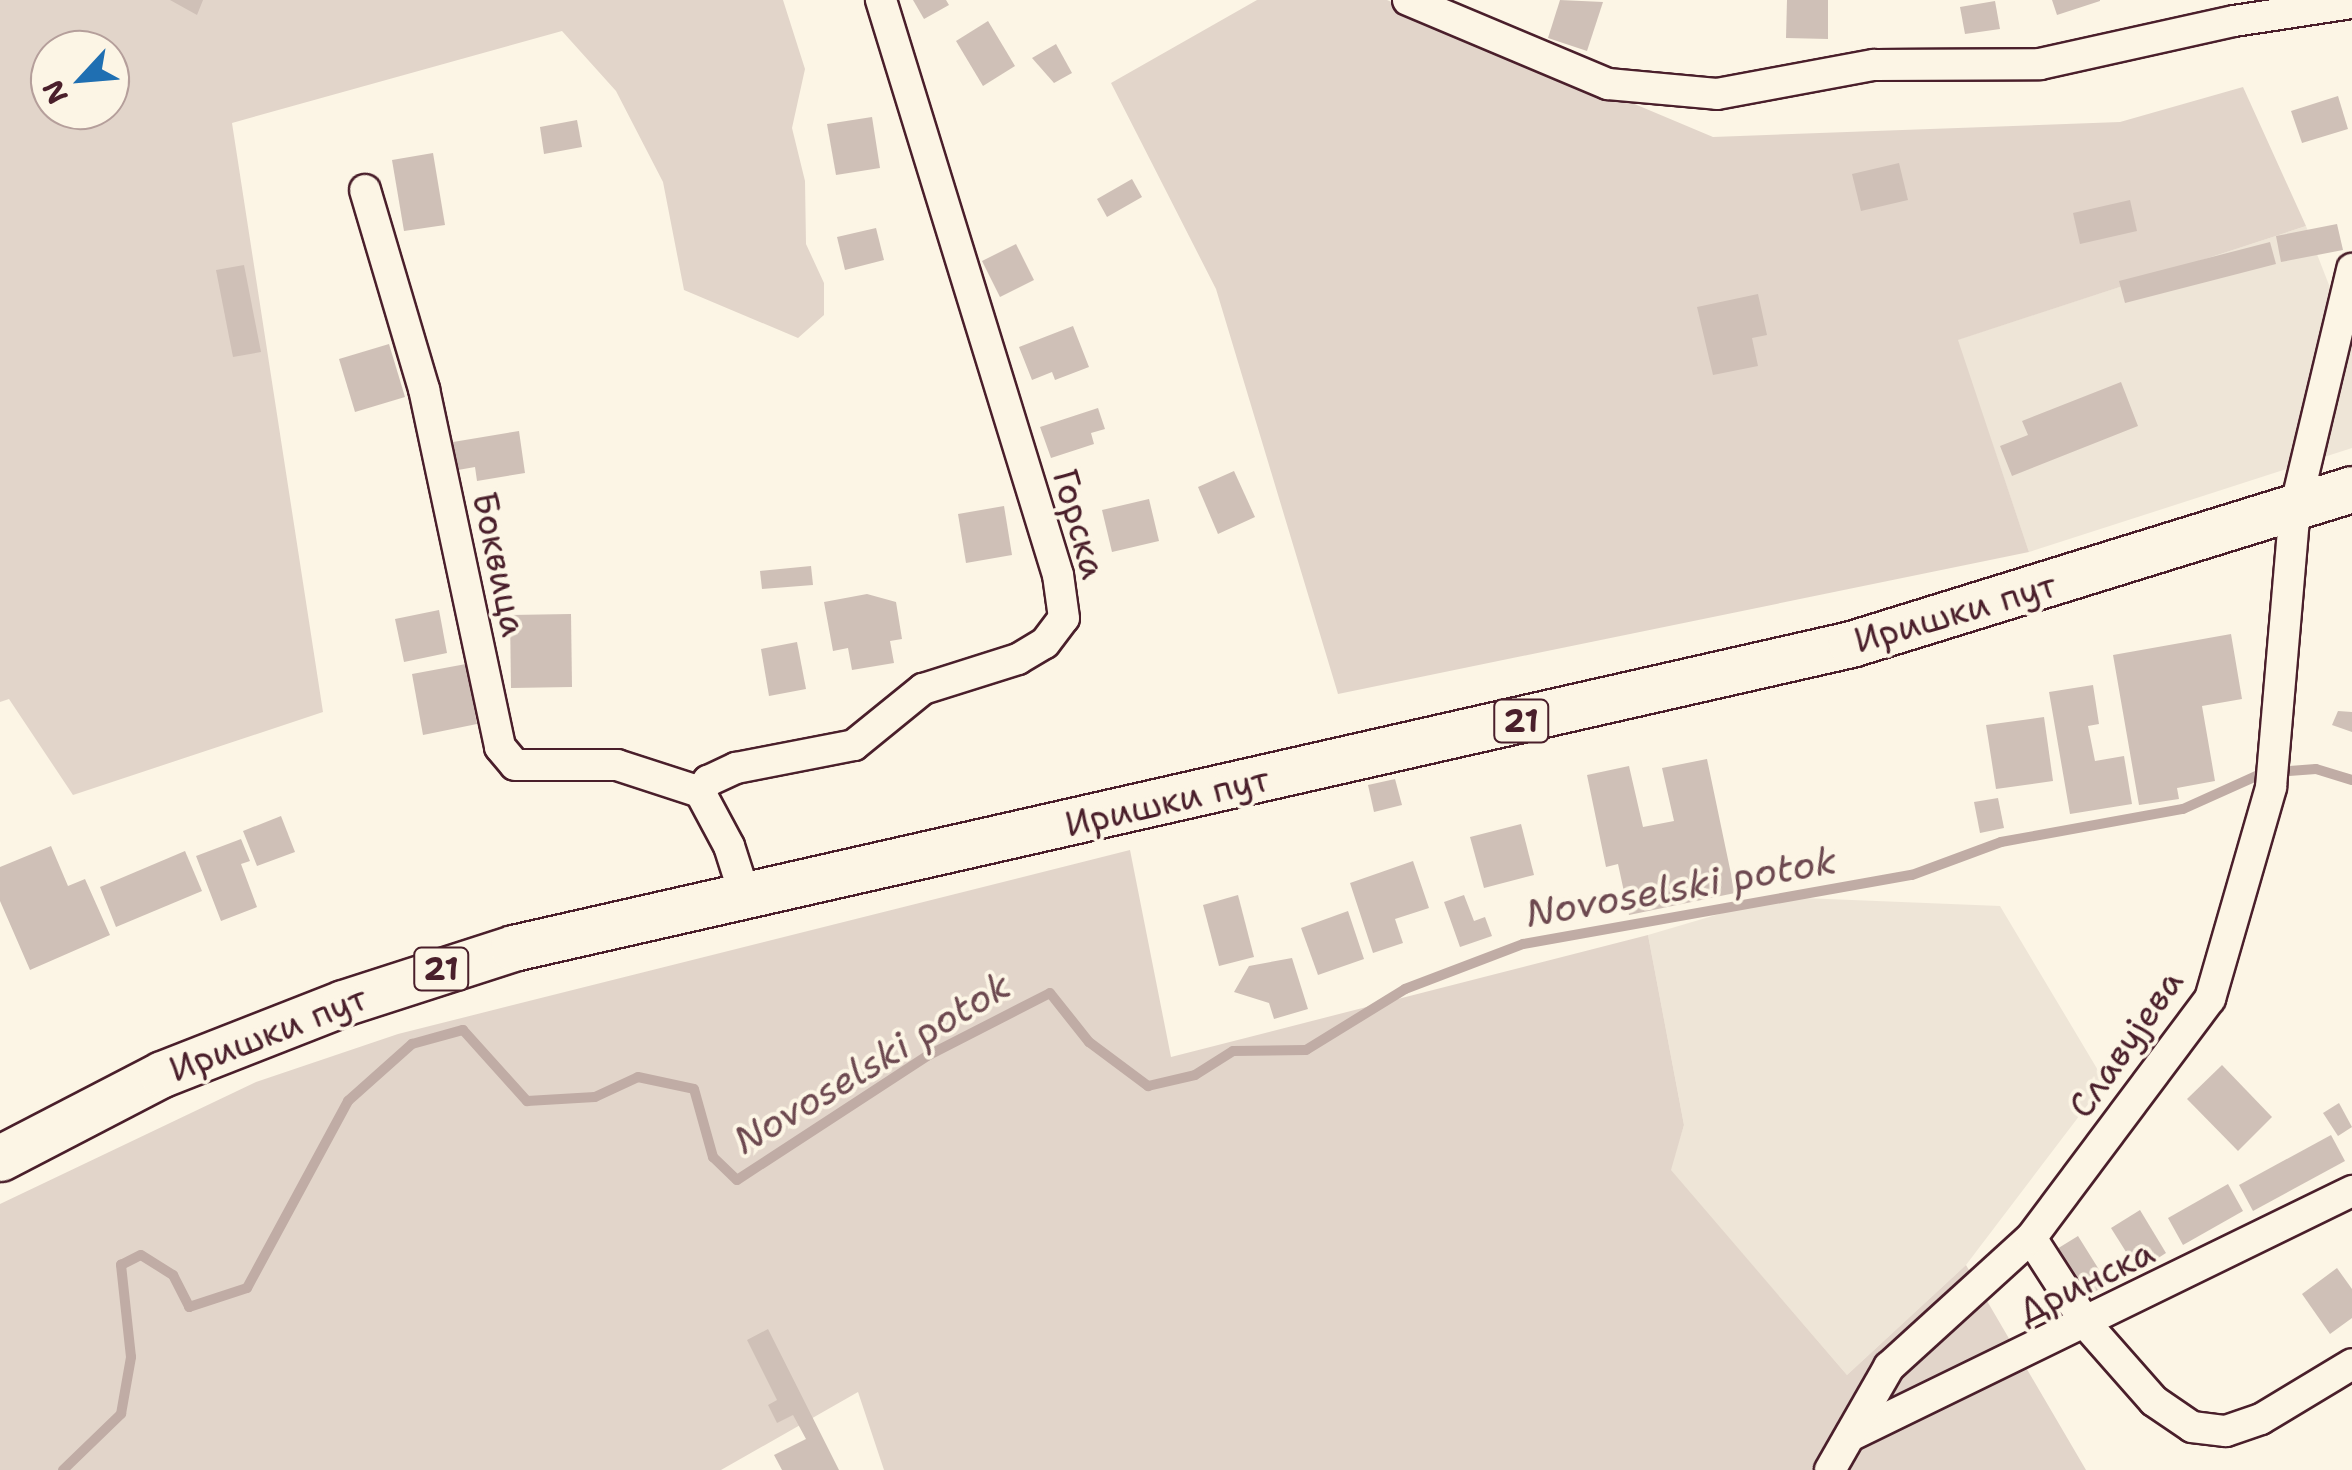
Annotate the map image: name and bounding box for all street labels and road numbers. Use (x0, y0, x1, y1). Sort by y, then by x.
street label: Горска (1043, 464, 1115, 584)
street label: Боквица (463, 488, 535, 640)
street label: Иришки пут (1849, 564, 2061, 662)
road number: 21 (1491, 694, 1551, 748)
street label: Иришки пут (1061, 758, 1273, 846)
road number: 21 (411, 942, 471, 996)
street label: Славујева (2060, 962, 2192, 1126)
street label: Иришки пут (163, 977, 373, 1091)
street label: Дринска (2011, 1231, 2161, 1333)

